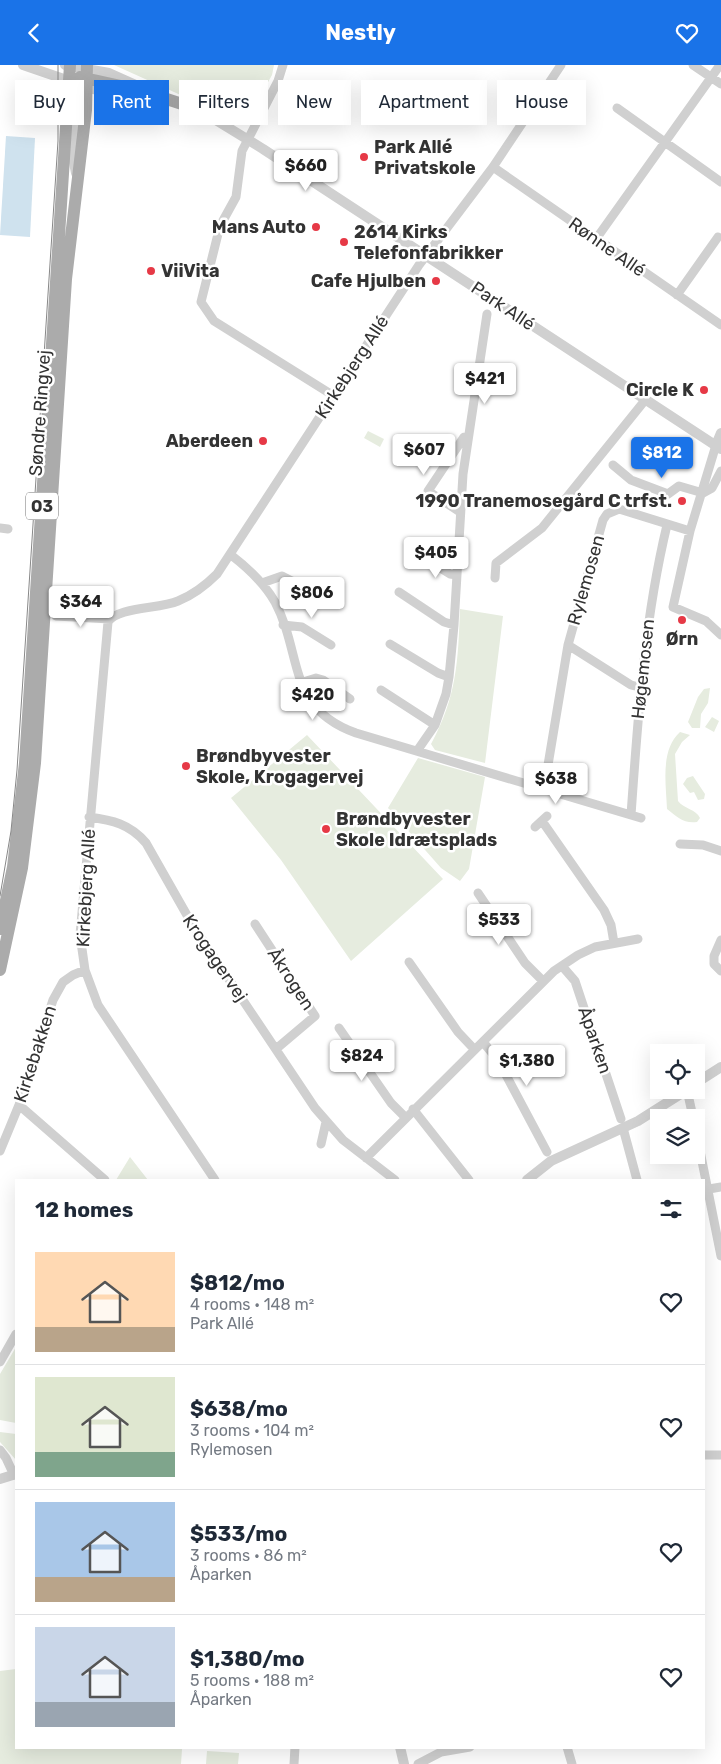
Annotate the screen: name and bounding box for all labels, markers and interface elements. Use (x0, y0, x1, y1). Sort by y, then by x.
icon: back (20, 19, 48, 47)
text: Nestly (325, 19, 396, 46)
icon: heart (673, 19, 701, 47)
chip: Buy (15, 80, 84, 125)
chip: Rent (94, 80, 169, 125)
chip: Filters (179, 80, 268, 125)
chip: New (278, 80, 351, 125)
chip: Apartment (361, 80, 487, 125)
chip: House (497, 80, 586, 125)
place label: Park Allé Privatskole (374, 136, 476, 179)
pin: $660 (276, 149, 336, 192)
marker: Park Allé Privatskole (358, 151, 370, 163)
text: $660 (285, 156, 327, 175)
street label: Rønne Allé (564, 213, 650, 281)
place label: Mans Auto (212, 216, 306, 238)
marker: Mans Auto (310, 221, 322, 233)
place label: 2614 Kirks Telefonfabrikker (354, 221, 503, 264)
marker: 2614 Kirks Telefonfabrikker (338, 236, 350, 248)
place label: ViiVita (161, 260, 220, 282)
marker: ViiVita (145, 265, 157, 277)
place label: Cafe Hjulben (311, 270, 426, 292)
marker: Cafe Hjulben (430, 275, 442, 287)
street label: Park Allé (467, 277, 539, 335)
street label: Kirkebjerg Allé (310, 311, 394, 423)
street label: Søndre Ringvej (25, 349, 55, 477)
pin: $421 (455, 363, 515, 405)
text: $421 (465, 369, 505, 388)
place label: Circle K (626, 379, 694, 401)
marker: Circle K (698, 384, 710, 396)
place label: Aberdeen (166, 430, 253, 452)
pin: $607 (394, 433, 454, 476)
marker: Aberdeen (257, 435, 269, 447)
pin: $812 (632, 437, 692, 479)
text: $607 (403, 440, 445, 459)
text: $812 (642, 443, 682, 462)
place label: 1990 Tranemosegård C trfst. (415, 490, 672, 512)
road number: O3 (26, 493, 58, 519)
marker: 1990 Tranemosegård C trfst. (676, 495, 688, 507)
street label: Rylemosen (563, 532, 609, 628)
pin: $405 (406, 537, 466, 579)
text: $405 (415, 543, 457, 562)
pin: $806 (282, 577, 342, 619)
text: $806 (291, 583, 333, 602)
pin: $364 (51, 585, 111, 628)
text: $364 (60, 592, 102, 611)
marker: Ørn (676, 614, 688, 626)
street label: Høgemosen (627, 618, 659, 720)
place label: Ørn (666, 628, 698, 650)
pin: $420 (283, 679, 343, 721)
text: $420 (292, 685, 334, 704)
place label: Brøndbyvester Skole, Krogagervej (196, 745, 364, 788)
marker: Brøndbyvester Skole, Krogagervej (180, 760, 192, 772)
pin: $638 (526, 763, 586, 805)
text: $638 (535, 769, 577, 788)
place label: Brøndbyvester Skole Idrætsplads (336, 808, 497, 851)
marker: Brøndbyvester Skole Idrætsplads (320, 823, 332, 835)
street label: Kirkebjerg Allé (72, 828, 100, 948)
pin: $533 (469, 903, 529, 946)
street label: Krogagervej (178, 910, 252, 1006)
text: $533 (478, 910, 520, 929)
street label: Åkrogen (263, 944, 319, 1014)
street label: Kirkebakken (9, 1003, 61, 1105)
street label: Åparken (573, 1004, 617, 1076)
pin: $824 (332, 1039, 392, 1082)
map controls (650, 1044, 705, 1164)
button: locate (650, 1044, 705, 1099)
pin: $1,380 (486, 1045, 568, 1087)
text: $824 (341, 1046, 383, 1065)
text: $1,380 (499, 1051, 555, 1070)
button: layers (650, 1109, 705, 1164)
icon: filters (657, 1195, 685, 1223)
text: 12 homes (35, 1197, 133, 1222)
text: $812/mo (190, 1270, 285, 1295)
icon: home (75, 1272, 135, 1332)
icon: heart (657, 1288, 685, 1316)
text: 4 rooms · 148 m² (190, 1295, 314, 1314)
text: Park Allé (190, 1314, 254, 1333)
text: $638/mo (190, 1396, 288, 1421)
icon: home (75, 1397, 135, 1457)
icon: heart (657, 1413, 685, 1441)
text: 3 rooms · 104 m² (190, 1421, 314, 1440)
text: Rylemosen (190, 1440, 272, 1459)
text: $533/mo (190, 1521, 287, 1546)
icon: home (75, 1522, 135, 1582)
icon: heart (657, 1538, 685, 1566)
text: 3 rooms · 86 m² (190, 1546, 307, 1565)
text: Åparken (190, 1565, 252, 1584)
text: $1,380/mo (190, 1646, 305, 1671)
icon: home (75, 1647, 135, 1707)
icon: heart (657, 1663, 685, 1691)
text: 5 rooms · 188 m² (190, 1671, 314, 1690)
text: Åparken (190, 1690, 252, 1709)

